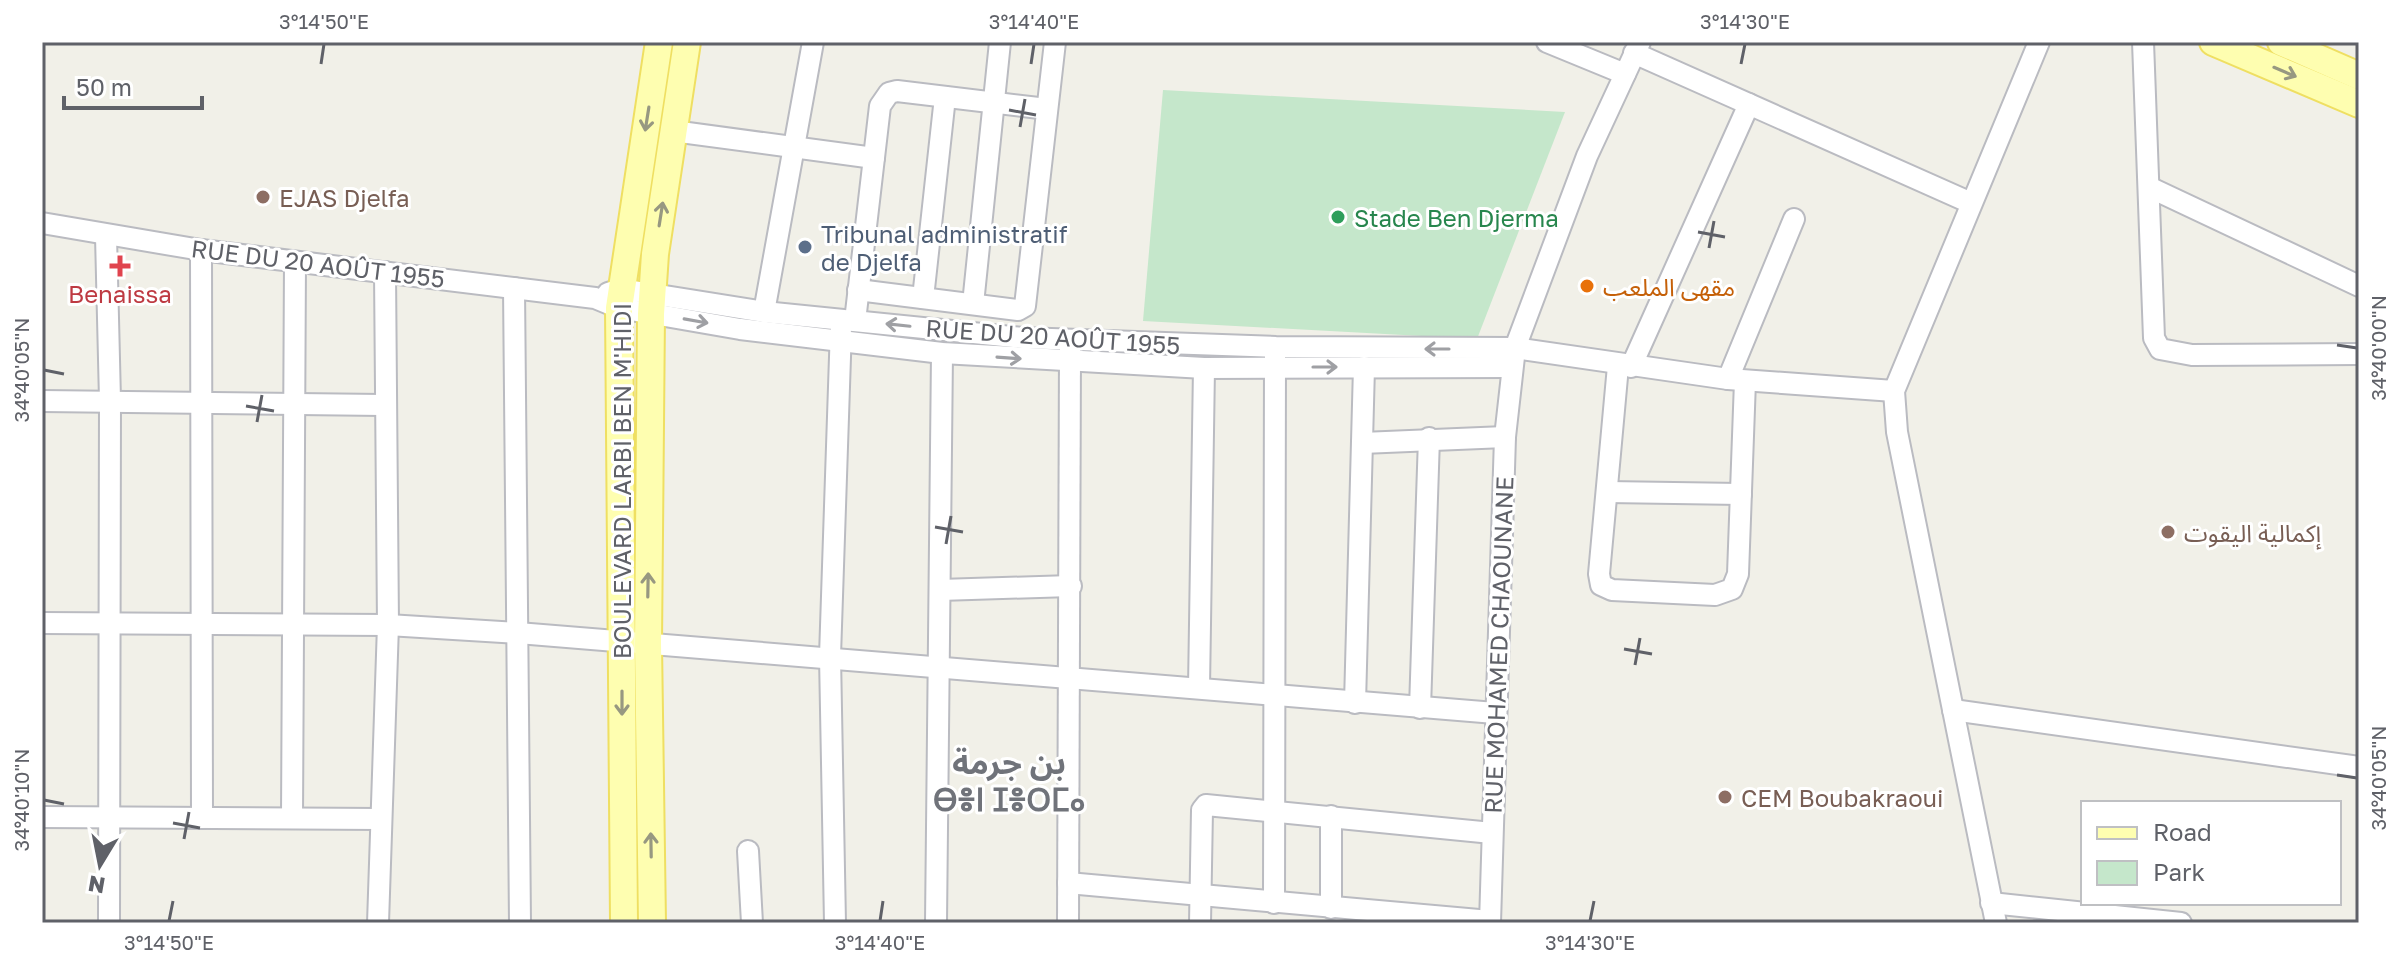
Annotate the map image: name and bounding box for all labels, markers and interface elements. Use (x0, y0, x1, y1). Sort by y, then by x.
text: 3°14'50"E (279, 9, 369, 33)
text: 3°14'40"E (989, 9, 1079, 33)
text: 3°14'30"E (1700, 9, 1790, 33)
scale bar (64, 60, 202, 110)
one-way arrow (2272, 66, 2297, 81)
text: 50 m (76, 72, 132, 101)
one-way arrow (639, 106, 654, 131)
place label: EJAS Djelfa (279, 183, 410, 212)
marker: EJAS Djelfa (254, 188, 272, 206)
one-way arrow (654, 201, 669, 227)
place label: Stade Ben Djerma (1354, 203, 1559, 232)
marker: Stade Ben Djerma (1329, 208, 1347, 226)
place label: Tribunal administratif de Djelfa (821, 219, 1068, 276)
street label: RUE DU 20 AOÛT 1955 (190, 233, 446, 293)
marker: Tribunal administratif de Djelfa (796, 238, 814, 256)
marker: Benaissa (111, 257, 129, 275)
place label: مقهى الملعب (1603, 272, 1735, 301)
marker: مقهى الملعب (1578, 277, 1596, 295)
place label: Benaissa (68, 279, 172, 308)
text: 34°40'00"N (2366, 295, 2390, 401)
street label: BOULEVARD LARBI BEN M'HIDI (607, 303, 636, 659)
street label: RUE DU 20 AOÛT 1955 (925, 313, 1181, 359)
one-way arrow (682, 315, 708, 330)
text: 34°40'05"N (9, 318, 33, 422)
one-way arrow (885, 318, 912, 333)
one-way arrow (1424, 341, 1451, 356)
one-way arrow (995, 351, 1022, 366)
one-way arrow (1311, 359, 1338, 375)
street label: RUE MOHAMED CHAOUNANE (1478, 476, 1518, 814)
place label: إكمالية اليقوت (2184, 518, 2322, 550)
marker: إكمالية اليقوت (2159, 523, 2177, 541)
one-way arrow (640, 572, 656, 599)
one-way arrow (614, 689, 629, 716)
text: 34°40'05"N (2366, 726, 2390, 830)
district label: بن جرمة ⴱⴻⵏ ⵊⴻⵔⵎⴰ (933, 743, 1085, 818)
text: 34°40'10"N (9, 749, 33, 852)
place label: CEM Boubakraoui (1741, 783, 1944, 812)
marker: CEM Boubakraoui (1716, 788, 1734, 806)
legend (2081, 801, 2341, 905)
text: Road (2153, 817, 2212, 846)
north arrow (60, 825, 140, 905)
one-way arrow (643, 832, 659, 859)
text: Park (2153, 857, 2205, 886)
text: N (86, 870, 107, 900)
text: 3°14'50"E (124, 930, 214, 954)
text: 3°14'40"E (835, 930, 925, 954)
text: 3°14'30"E (1545, 930, 1635, 954)

